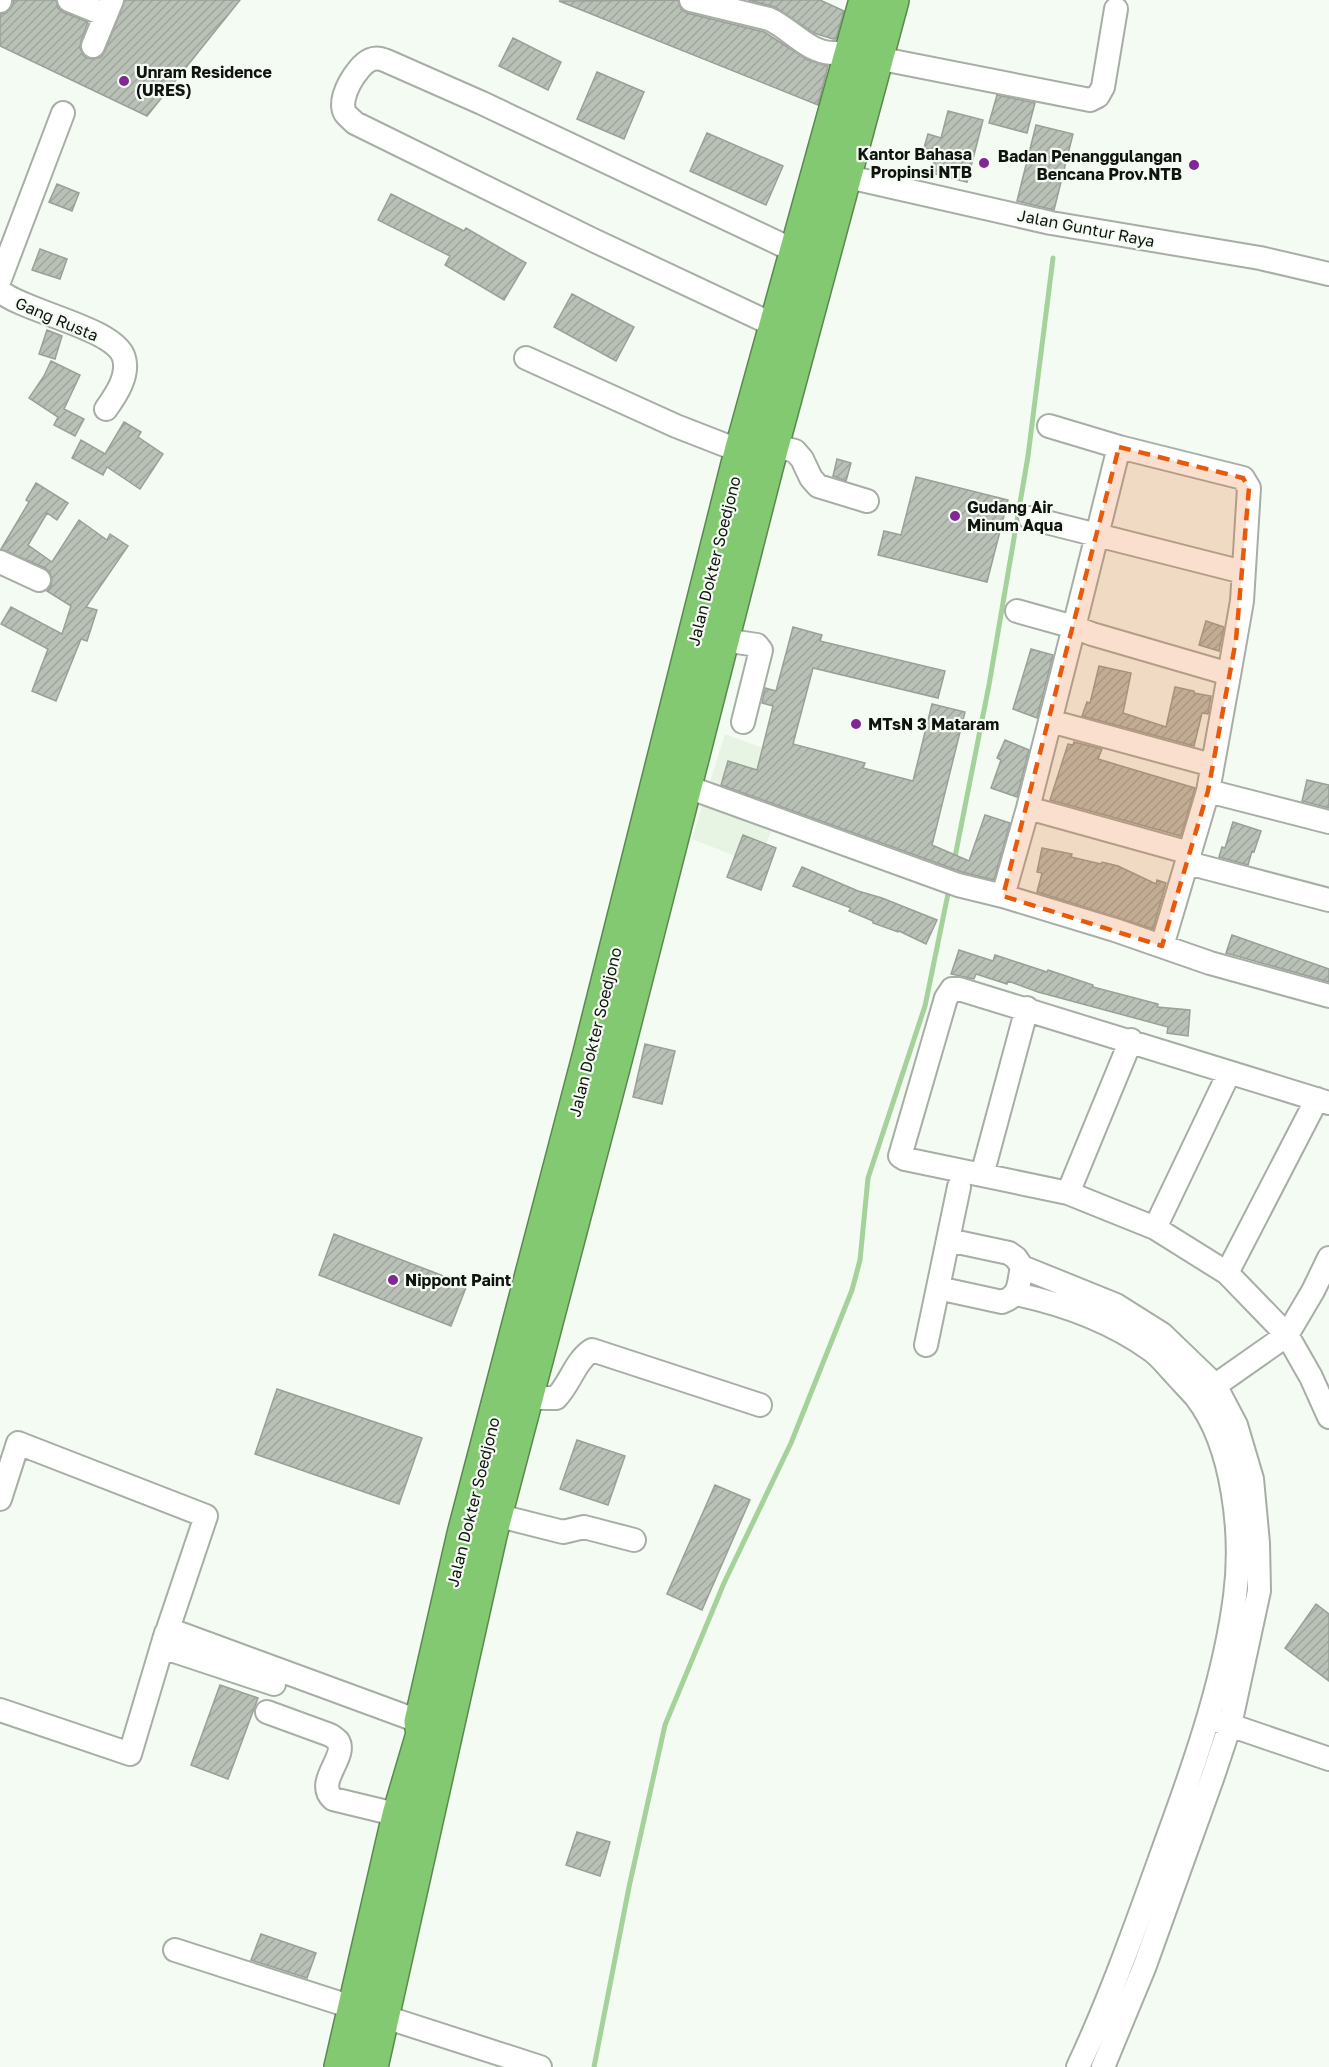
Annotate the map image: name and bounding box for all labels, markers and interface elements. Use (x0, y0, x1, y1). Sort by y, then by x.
place label: Unram Residence (URES) (136, 62, 272, 100)
marker: Unram Residence (URES) (117, 74, 131, 88)
place label: Kantor Bahasa Propinsi NTB (858, 144, 972, 182)
place label: Badan Penanggulangan Bencana Prov.NTB (998, 146, 1182, 184)
marker: Kantor Bahasa Propinsi NTB (977, 156, 991, 170)
marker: Badan Penanggulangan Bencana Prov.NTB (1187, 158, 1201, 172)
street label: Jalan Guntur Raya (1015, 205, 1157, 251)
street label: Gang Rusta (13, 293, 101, 345)
street label: Jalan Dokter Soedjono (683, 474, 745, 648)
place label: Gudang Air Minum Aqua (967, 497, 1063, 535)
marker: Gudang Air Minum Aqua (948, 509, 962, 523)
place label: MTsN 3 Mataram (868, 714, 999, 734)
marker: MTsN 3 Mataram (849, 717, 863, 731)
street label: Jalan Dokter Soedjono (564, 945, 626, 1119)
place label: Nippont Paint (405, 1270, 511, 1290)
marker: Nippont Paint (386, 1273, 400, 1287)
street label: Jalan Dokter Soedjono (442, 1415, 504, 1589)

